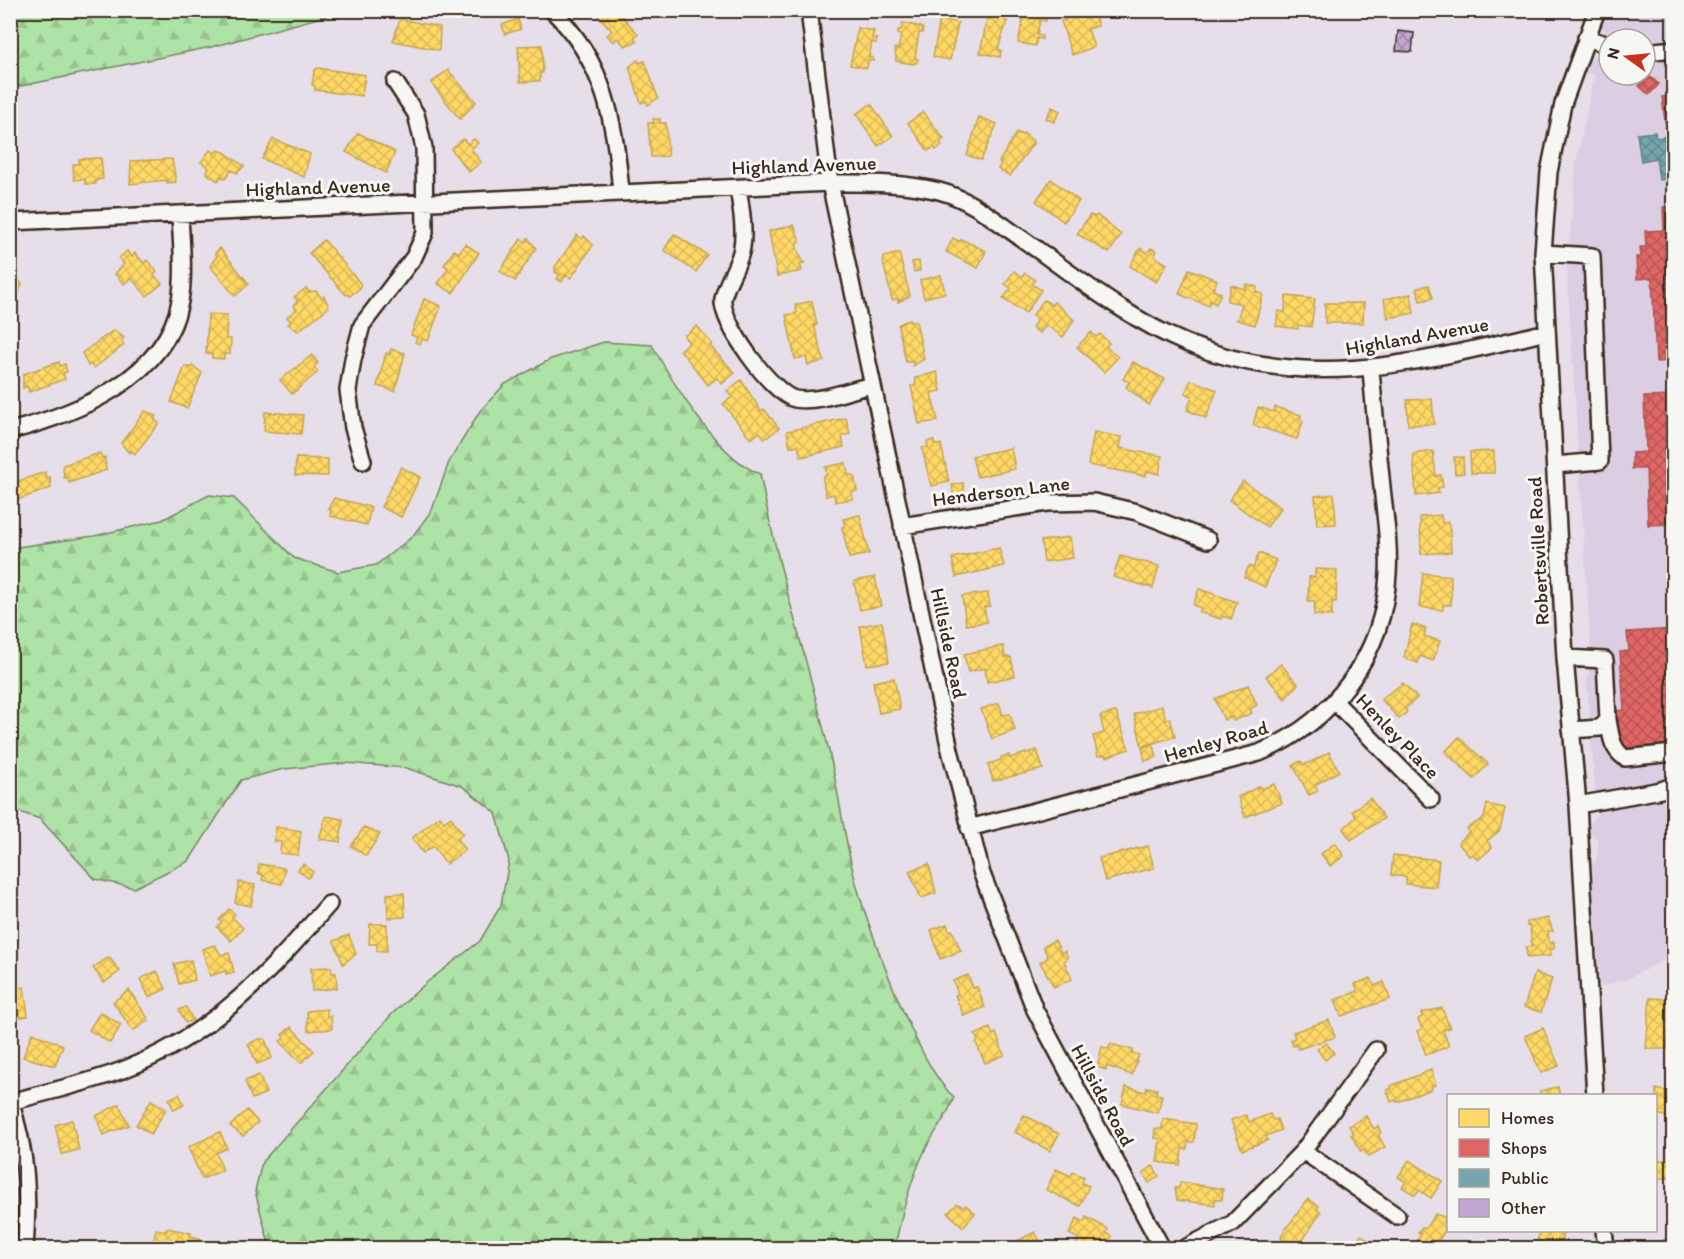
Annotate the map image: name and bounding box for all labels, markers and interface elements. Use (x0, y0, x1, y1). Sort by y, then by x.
north arrow (1597, 27, 1657, 87)
text: N (1602, 46, 1624, 61)
street label: Highland Avenue (731, 150, 877, 180)
street label: Highland Avenue (245, 172, 391, 202)
street label: Highland Avenue (1344, 312, 1490, 360)
street label: Henderson Lane (931, 471, 1071, 511)
street label: Robertsville Road (1522, 476, 1554, 626)
street label: Hillside Road (926, 586, 972, 701)
street label: Henley Place (1351, 688, 1445, 784)
street label: Henley Road (1161, 715, 1271, 767)
street label: Hillside Road (1066, 1040, 1140, 1150)
legend (1447, 1094, 1657, 1232)
text: Homes (1501, 1107, 1554, 1129)
text: Shops (1501, 1137, 1547, 1159)
text: Public (1501, 1167, 1549, 1189)
text: Other (1501, 1197, 1547, 1219)

